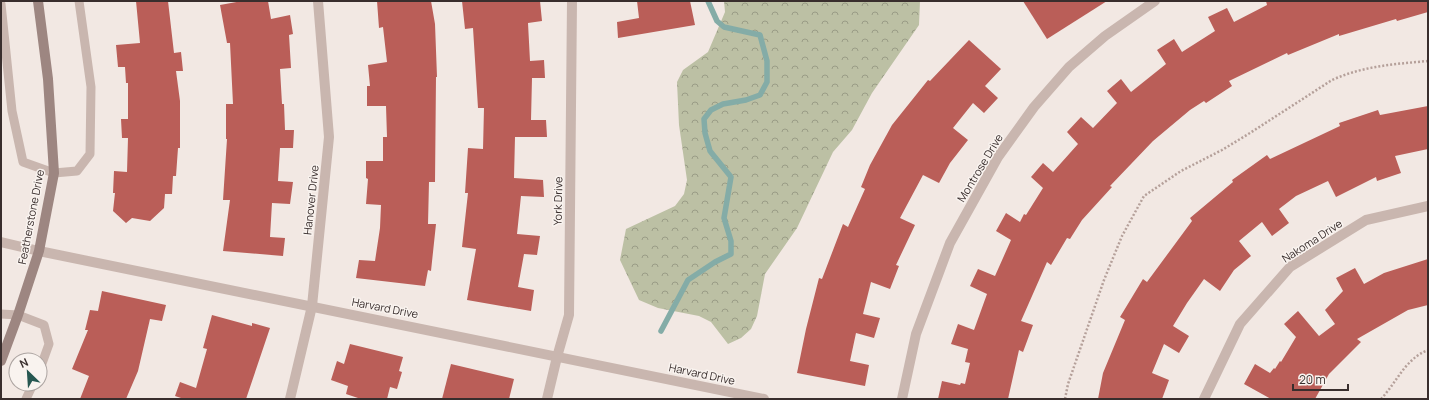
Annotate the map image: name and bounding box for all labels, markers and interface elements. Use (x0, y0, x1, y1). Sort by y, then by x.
street label: Montrose Drive (953, 130, 1006, 205)
street label: Hanover Drive (299, 164, 322, 236)
street label: Featherstone Drive (14, 168, 47, 266)
street label: York Drive (550, 176, 565, 226)
street label: Nakoma Drive (1279, 215, 1345, 266)
street label: Harvard Drive (351, 294, 420, 321)
north arrow (8, 352, 48, 392)
text: N (17, 354, 30, 371)
street label: Harvard Drive (668, 359, 737, 388)
scale bar (1293, 366, 1348, 392)
text: 20 m (1299, 371, 1326, 388)

